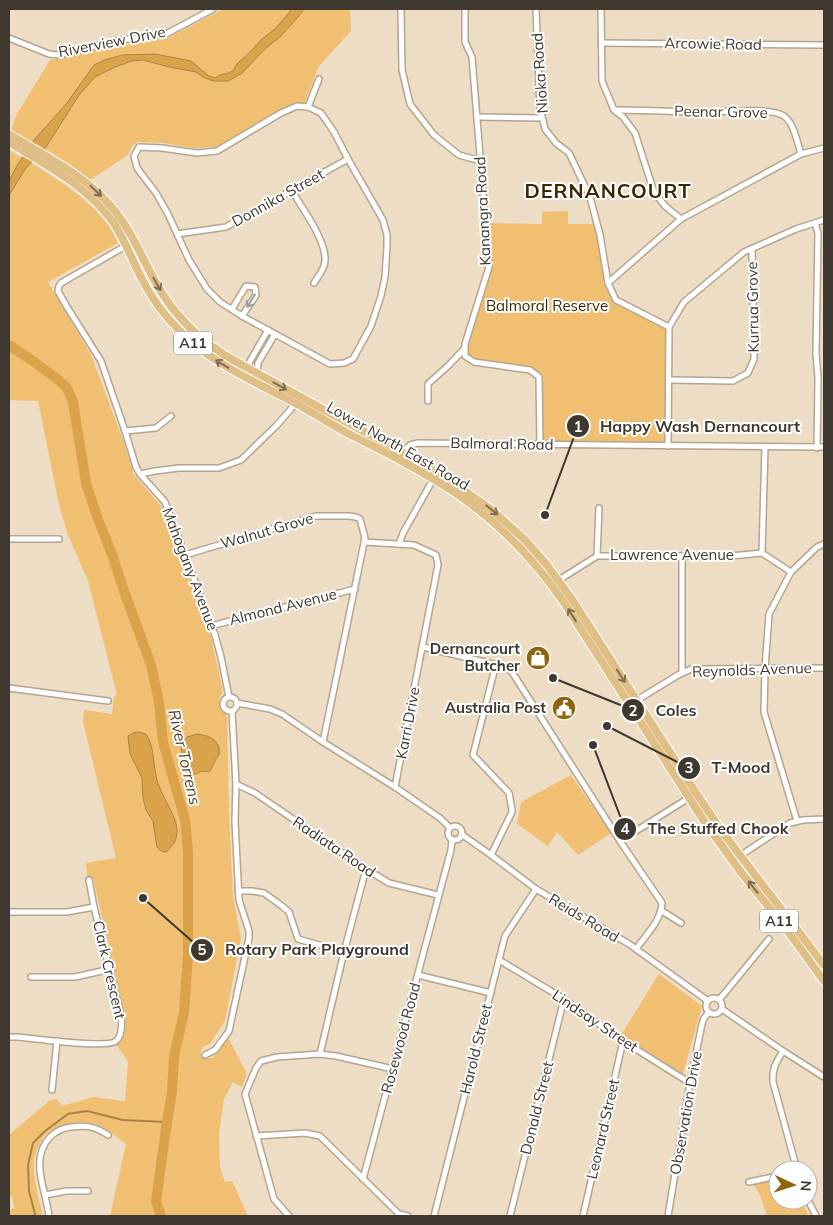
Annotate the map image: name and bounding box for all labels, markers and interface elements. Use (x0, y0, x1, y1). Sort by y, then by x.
street label: Riverview Drive (57, 22, 167, 61)
street label: Nioka Road (527, 32, 552, 114)
street label: Arcowie Road (664, 33, 762, 54)
street label: Peenar Grove (674, 101, 768, 122)
street label: Kanangra Road (470, 156, 495, 266)
street label: Donnika Street (228, 164, 327, 231)
district label: DERNANCOURT (524, 178, 692, 203)
one-way arrow (90, 185, 103, 197)
street label: Kurrua Grove (742, 261, 763, 353)
one-way arrow (152, 277, 162, 292)
one-way arrow (246, 294, 256, 308)
park label: Balmoral Reserve (486, 296, 608, 315)
road number: A11 (174, 332, 212, 354)
one-way arrow (216, 358, 230, 368)
one-way arrow (272, 381, 287, 391)
street label: Lower North East Road (324, 397, 473, 494)
callout: Happy Wash Dernancourt (565, 411, 810, 442)
text: Happy Wash Dernancourt (600, 416, 800, 436)
text: 1 (573, 417, 583, 436)
street label: Balmoral Road (450, 433, 554, 454)
one-way arrow (485, 504, 498, 515)
street label: Mahogany Avenue (158, 505, 223, 633)
street label: Walnut Grove (218, 508, 316, 553)
street label: Lawrence Avenue (610, 545, 734, 564)
street label: Almond Avenue (227, 584, 339, 629)
one-way arrow (566, 609, 576, 623)
place label: Dernancourt Butcher (430, 639, 520, 675)
shop icon: Dernancourt Butcher (525, 645, 551, 671)
street label: Reynolds Avenue (692, 658, 812, 681)
one-way arrow (616, 669, 626, 683)
street label: Karri Drive (391, 685, 424, 761)
public building icon: Australia Post (551, 695, 577, 721)
callout: Coles (620, 695, 706, 726)
place label: Australia Post (445, 698, 546, 717)
text: Coles (656, 700, 696, 720)
text: 2 (628, 701, 638, 720)
water label: River Torrens (164, 707, 206, 807)
callout: T-Mood (677, 752, 781, 783)
text: T-Mood (712, 757, 770, 777)
text: 3 (684, 758, 694, 777)
street label: Radiata Road (289, 812, 379, 881)
callout: The Stuffed Chook (612, 813, 798, 844)
text: The Stuffed Chook (647, 818, 790, 838)
text: 4 (620, 819, 630, 838)
one-way arrow (747, 880, 758, 893)
street label: Reids Road (545, 889, 623, 946)
road number: A11 (760, 909, 798, 932)
street label: Clark Crescent (89, 919, 130, 1021)
callout: Rotary Park Playground (190, 934, 419, 965)
text: Rotary Park Playground (225, 939, 409, 959)
text: 5 (197, 940, 207, 959)
street label: Rosewood Road (377, 980, 424, 1095)
street label: Lindsay Street (549, 985, 642, 1056)
street label: Harold Street (455, 1002, 496, 1096)
street label: Observation Drive (665, 1050, 706, 1176)
street label: Donald Street (516, 1059, 557, 1157)
street label: Leonard Street (582, 1077, 623, 1181)
north arrow (768, 1160, 818, 1210)
text: N (797, 1180, 815, 1192)

